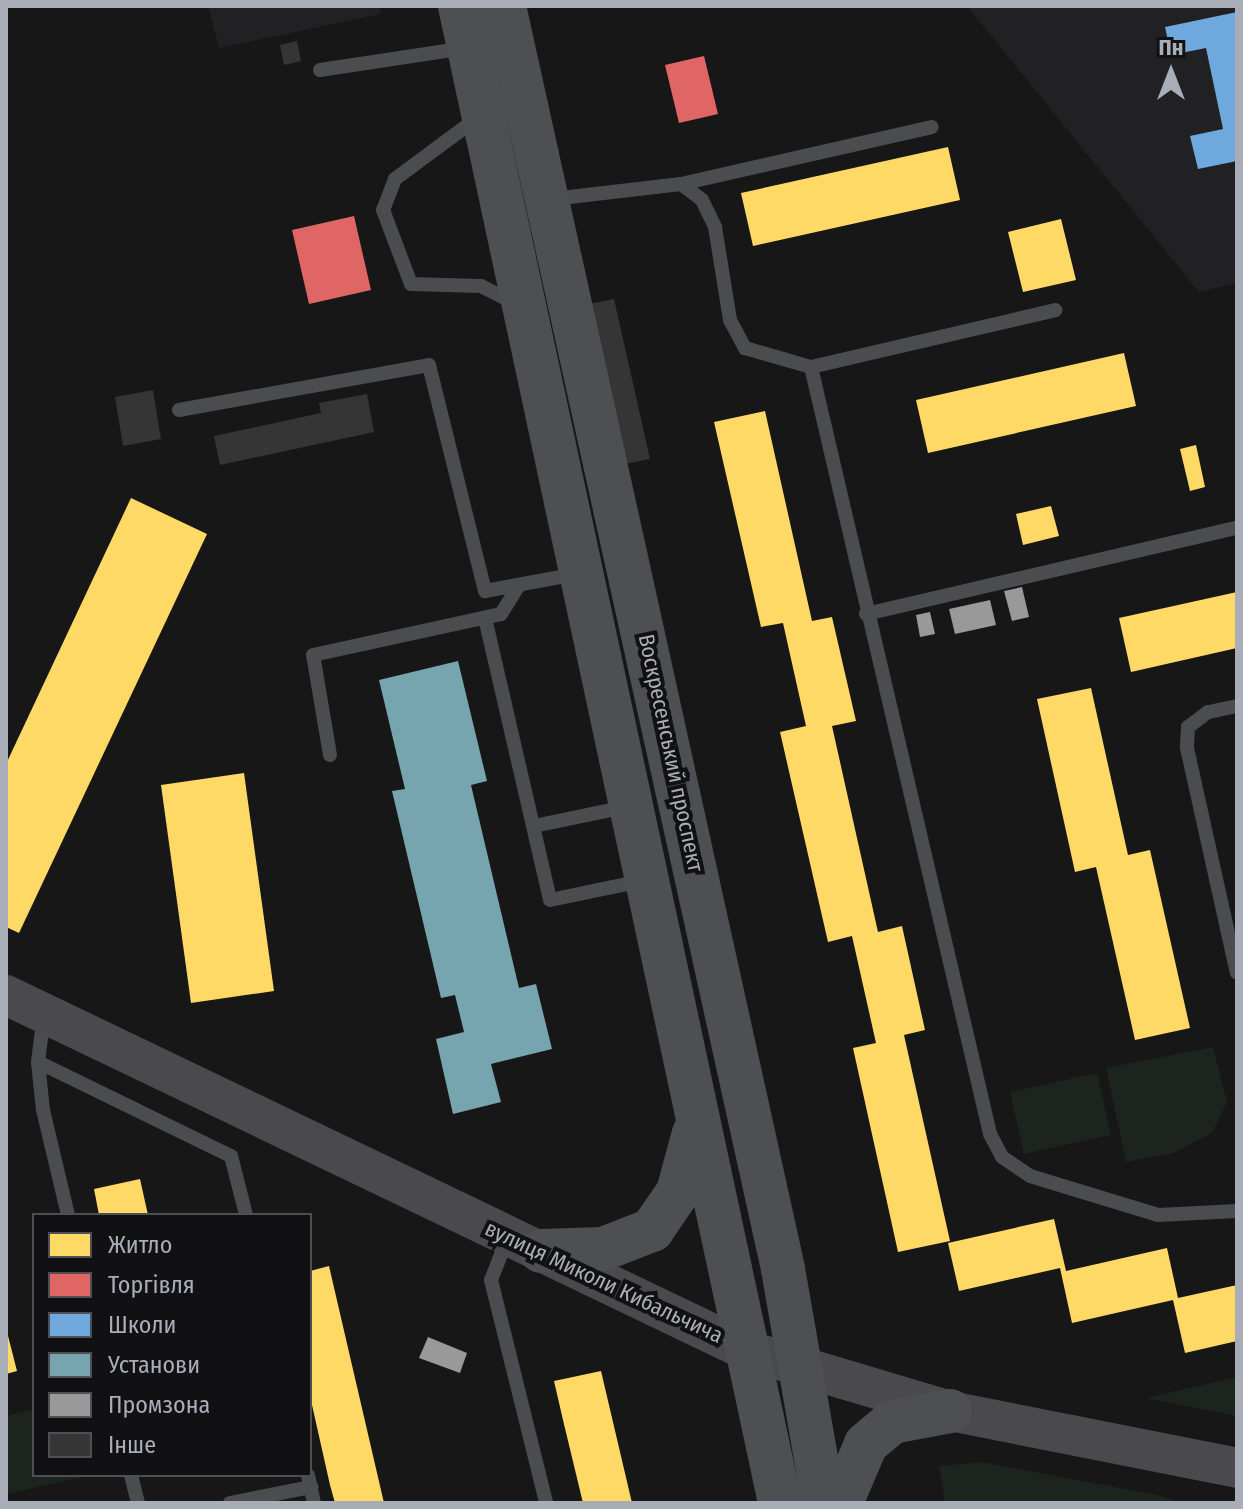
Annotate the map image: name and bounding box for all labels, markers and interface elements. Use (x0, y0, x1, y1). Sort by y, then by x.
north arrow (1131, 32, 1211, 112)
text: Пн (1159, 34, 1183, 61)
street label: Воскресенський проспект (633, 632, 709, 874)
legend (32, 1213, 312, 1477)
street label: вулиця Миколи Кибальчича (481, 1215, 727, 1349)
text: Житло (108, 1231, 172, 1259)
text: Торгівля (108, 1271, 195, 1299)
text: Школи (108, 1311, 176, 1339)
text: Установи (108, 1351, 200, 1379)
text: Промзона (108, 1391, 210, 1419)
text: Інше (108, 1431, 156, 1459)

